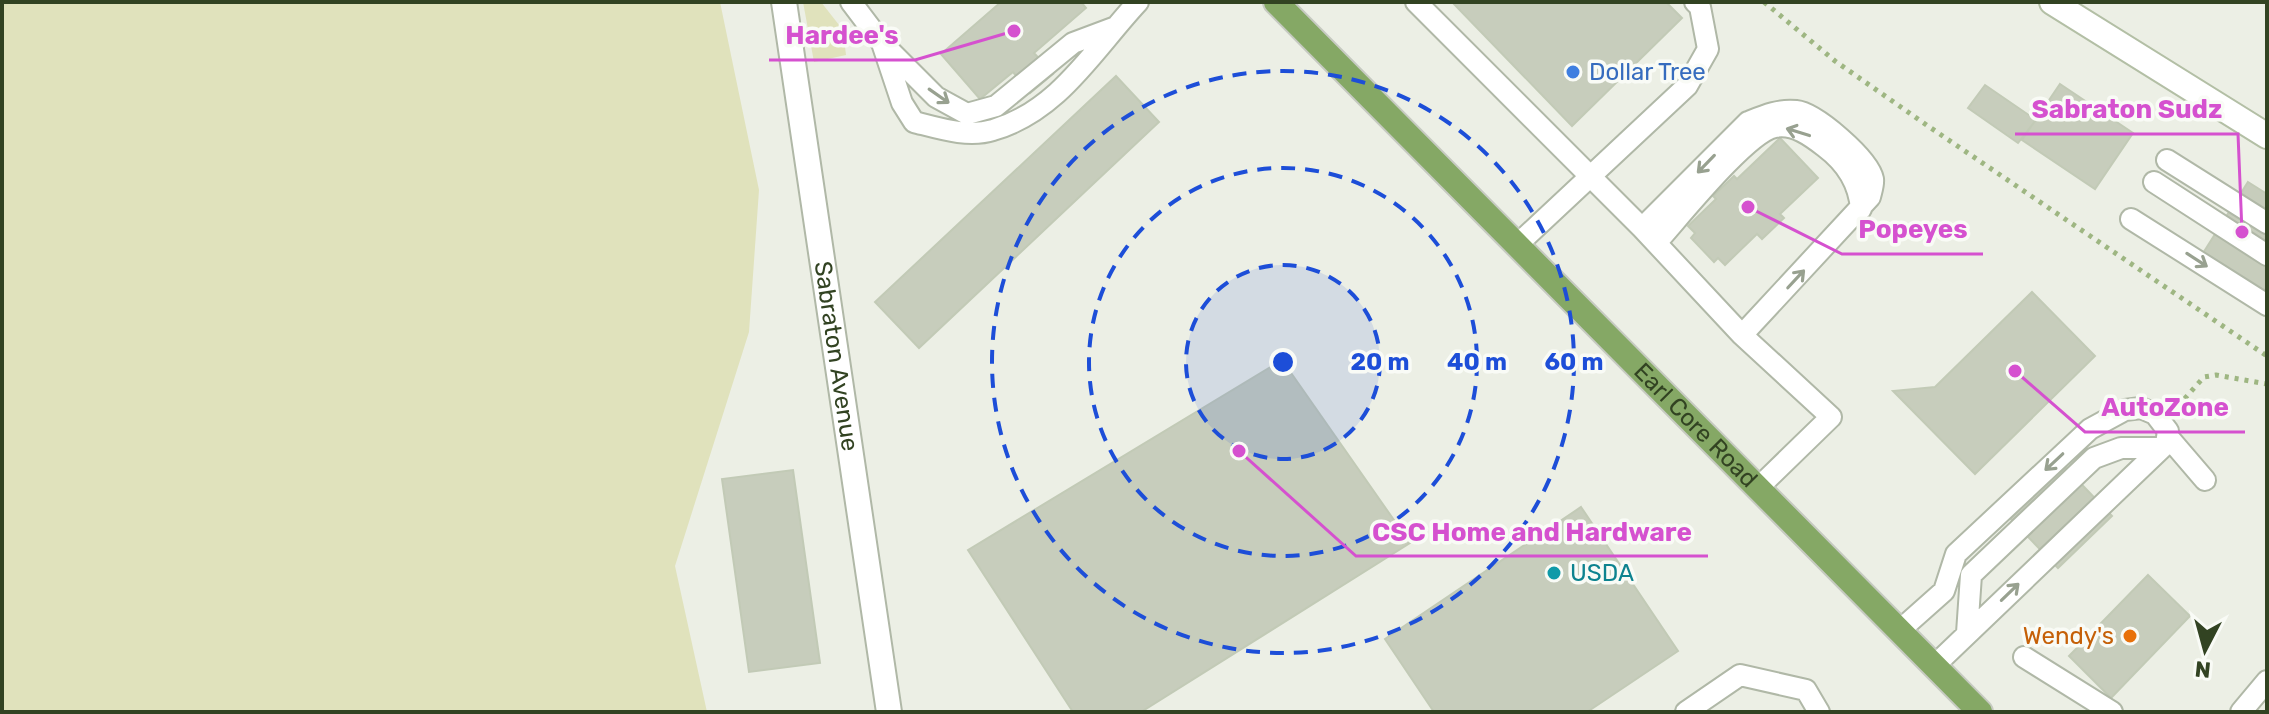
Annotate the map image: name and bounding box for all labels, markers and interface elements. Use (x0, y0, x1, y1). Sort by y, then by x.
callout: Hardee's (769, 10, 915, 60)
text: Hardee's (785, 20, 899, 51)
place label: Dollar Tree (1589, 58, 1706, 86)
marker: Dollar Tree (1564, 63, 1582, 81)
callout: Sabraton Sudz (2015, 84, 2238, 134)
one-way arrow (928, 87, 949, 104)
text: Sabraton Sudz (2032, 94, 2222, 125)
one-way arrow (1786, 124, 1811, 138)
one-way arrow (1696, 154, 1715, 174)
callout: Popeyes (1842, 204, 1983, 254)
text: Popeyes (1858, 214, 1968, 245)
one-way arrow (2185, 252, 2208, 268)
street label: Sabraton Avenue (809, 259, 864, 453)
one-way arrow (1786, 269, 1805, 289)
centre of rings (1269, 348, 1297, 376)
text: 20 m (1350, 348, 1410, 376)
text: 40 m (1447, 348, 1507, 376)
text: 60 m (1544, 348, 1604, 376)
street label: Earl Core Road (1628, 357, 1763, 493)
callout: AutoZone (2085, 382, 2245, 432)
text: AutoZone (2101, 392, 2229, 423)
one-way arrow (2044, 453, 2064, 472)
callout: CSC Home and Hardware (1356, 506, 1708, 556)
text: CSC Home and Hardware (1372, 517, 1692, 548)
place label: USDA (1570, 559, 1634, 587)
marker: USDA (1545, 564, 1563, 582)
one-way arrow (2000, 583, 2019, 602)
north arrow (2165, 610, 2245, 690)
place label: Wendy's (2023, 622, 2114, 650)
marker: Wendy's (2121, 627, 2139, 645)
text: N (2194, 655, 2212, 684)

